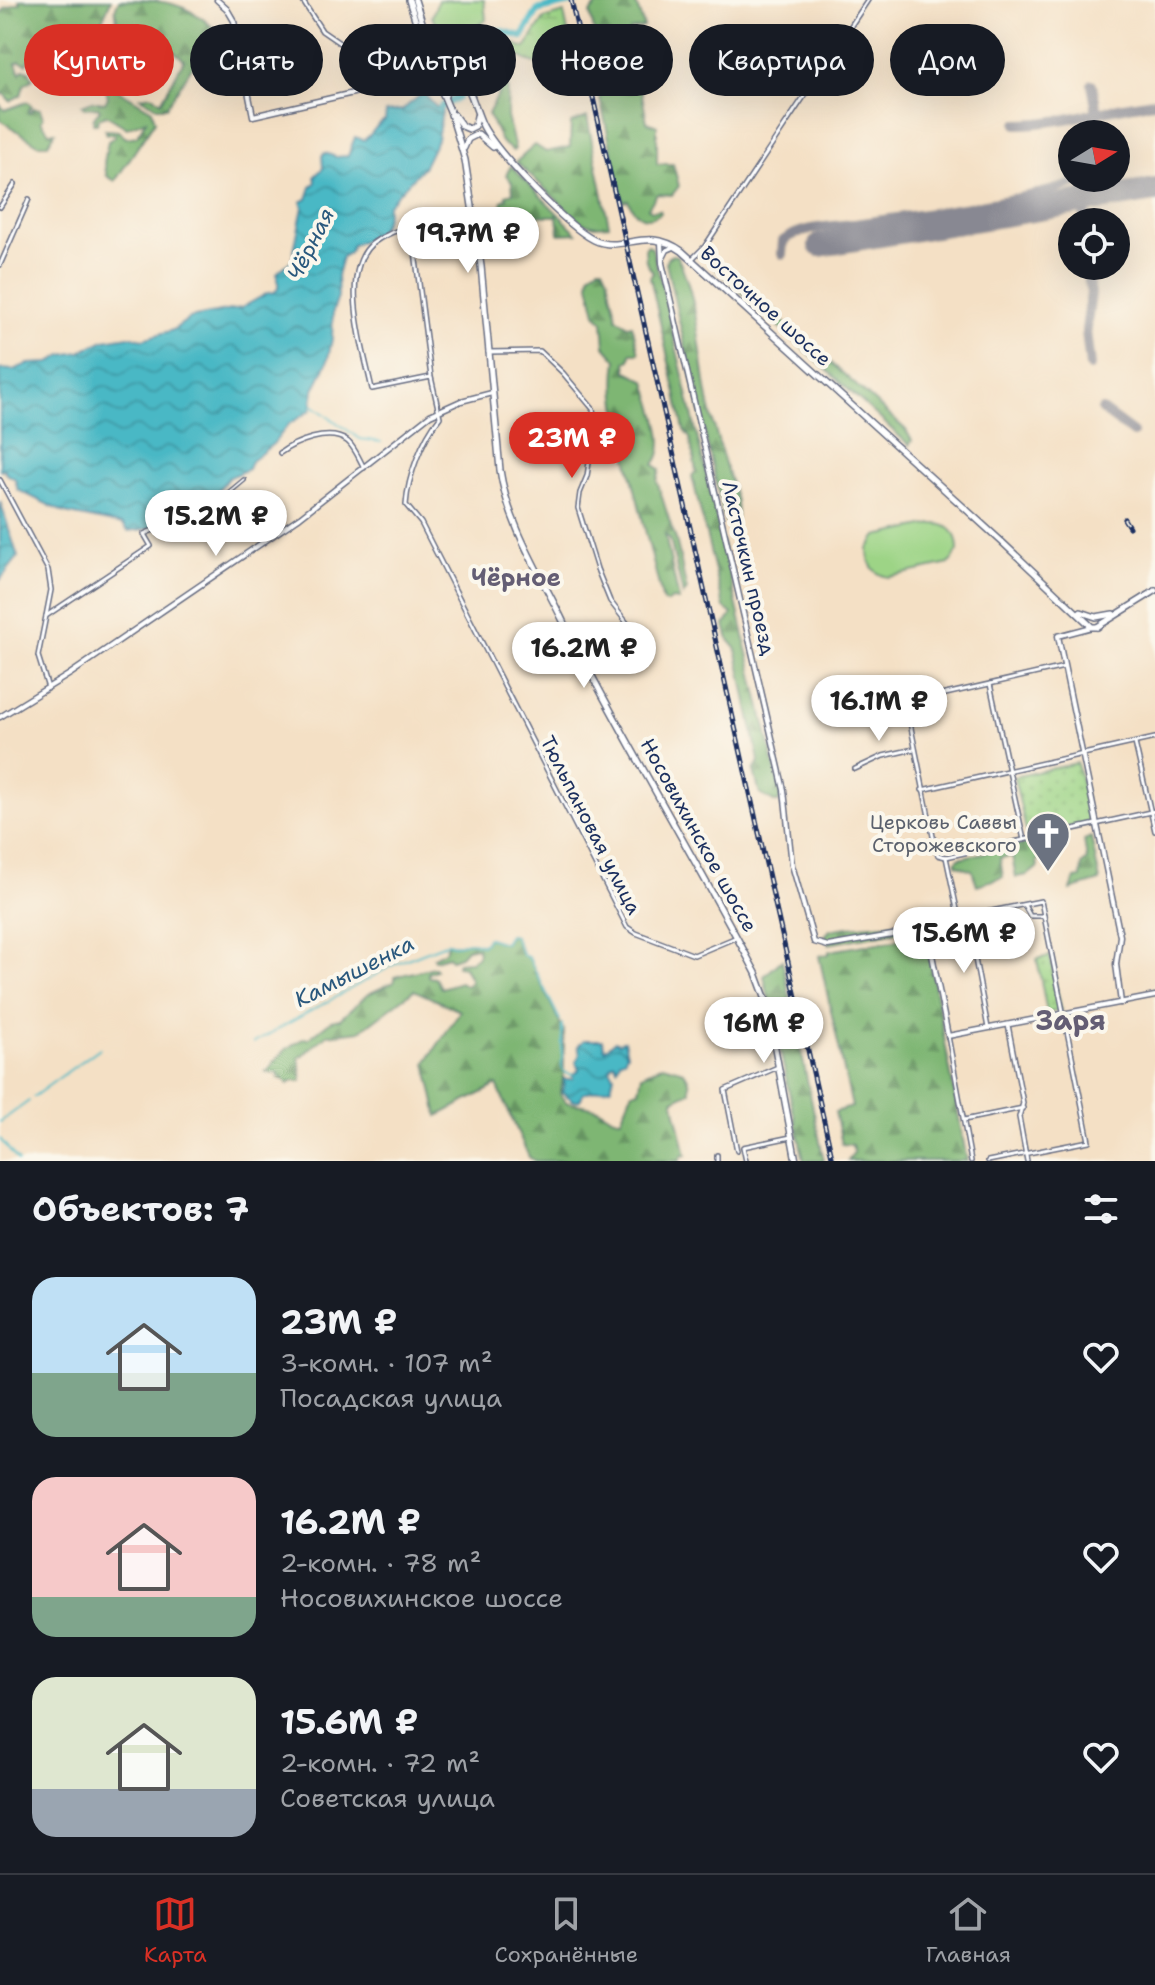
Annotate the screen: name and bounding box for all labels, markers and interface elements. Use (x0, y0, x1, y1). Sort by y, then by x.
chip: Купить (24, 24, 174, 96)
chip: Снять (190, 24, 323, 96)
chip: Фильтры (339, 24, 516, 96)
chip: Новое (532, 24, 673, 96)
chip: Квартира (689, 24, 874, 96)
chip: Дом (890, 24, 1005, 96)
north arrow (1058, 120, 1130, 192)
map controls (1058, 120, 1130, 280)
water label: Чёрная (280, 203, 341, 285)
pin: 19.7M ₽ (394, 207, 542, 275)
button: locate (1058, 208, 1130, 280)
text: 19.7M ₽ (415, 215, 521, 250)
street label: Восточное шоссе (695, 240, 837, 372)
pin: 23M ₽ (516, 412, 628, 480)
text: 23M ₽ (527, 420, 617, 455)
street label: Ласточкин проезд (716, 478, 782, 658)
pin: 15.2M ₽ (142, 490, 290, 558)
text: 15.2M ₽ (163, 498, 269, 533)
district label: Чёрное (471, 562, 561, 594)
pin: 16.2M ₽ (510, 622, 658, 690)
text: 16.2M ₽ (530, 630, 638, 665)
pin: 16.1M ₽ (805, 675, 953, 743)
text: 16.1M ₽ (829, 683, 929, 718)
street label: Тюльпановая улица (535, 731, 648, 919)
street label: Носовихинское шоссе (635, 734, 763, 936)
place label: Церковь Саввы Сторожевского (870, 809, 1017, 858)
church icon: Церковь Саввы Сторожевского (1024, 810, 1072, 873)
pin: 15.6M ₽ (890, 907, 1038, 975)
text: 15.6M ₽ (911, 915, 1017, 950)
water label: Камышенка (289, 929, 419, 1014)
pin: 16M ₽ (708, 997, 820, 1065)
district label: Заря (1036, 1001, 1106, 1039)
text: 16M ₽ (722, 1005, 806, 1040)
text: Объектов: 7 (32, 1186, 249, 1232)
icon: filters (1079, 1187, 1123, 1231)
text: 23M ₽ (280, 1299, 398, 1345)
icon: home (96, 1309, 192, 1405)
icon: heart (1079, 1335, 1123, 1379)
text: 3-комн. · 107 m² (280, 1345, 493, 1380)
text: Посадская улица (280, 1380, 502, 1415)
text: 16.2M ₽ (280, 1499, 421, 1545)
icon: home (96, 1509, 192, 1605)
icon: heart (1079, 1535, 1123, 1579)
text: 2-комн. · 78 m² (280, 1545, 481, 1580)
text: Носовихинское шоссе (280, 1580, 563, 1615)
text: 15.6M ₽ (280, 1699, 419, 1745)
icon: home (96, 1709, 192, 1805)
icon: heart (1079, 1735, 1123, 1779)
text: 2-комн. · 72 m² (280, 1745, 480, 1780)
text: Советская улица (280, 1780, 495, 1815)
tab: Карта (144, 1892, 207, 1969)
tab: Сохранённые (494, 1892, 638, 1969)
tab: Главная (926, 1892, 1011, 1969)

